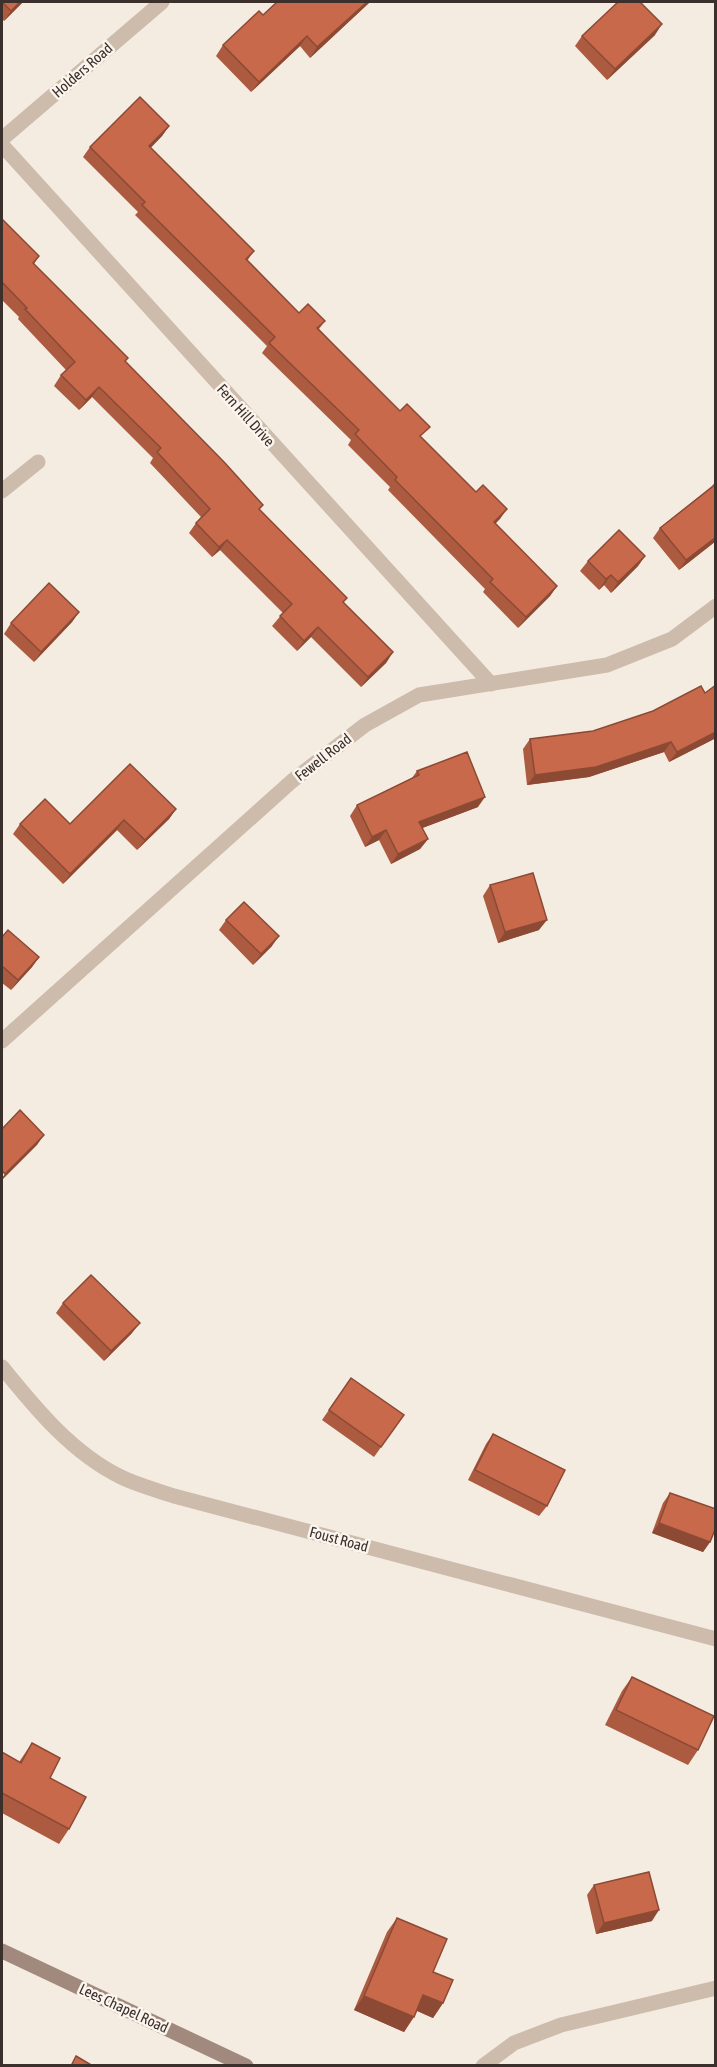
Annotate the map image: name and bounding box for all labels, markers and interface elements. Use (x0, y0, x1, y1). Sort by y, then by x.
street label: Holders Road (49, 39, 115, 101)
street label: Fern Hill Drive (214, 380, 278, 450)
street label: Fewell Road (291, 730, 355, 784)
street label: Foust Road (308, 1523, 370, 1555)
street label: Lees Chapel Road (77, 1980, 171, 2036)

